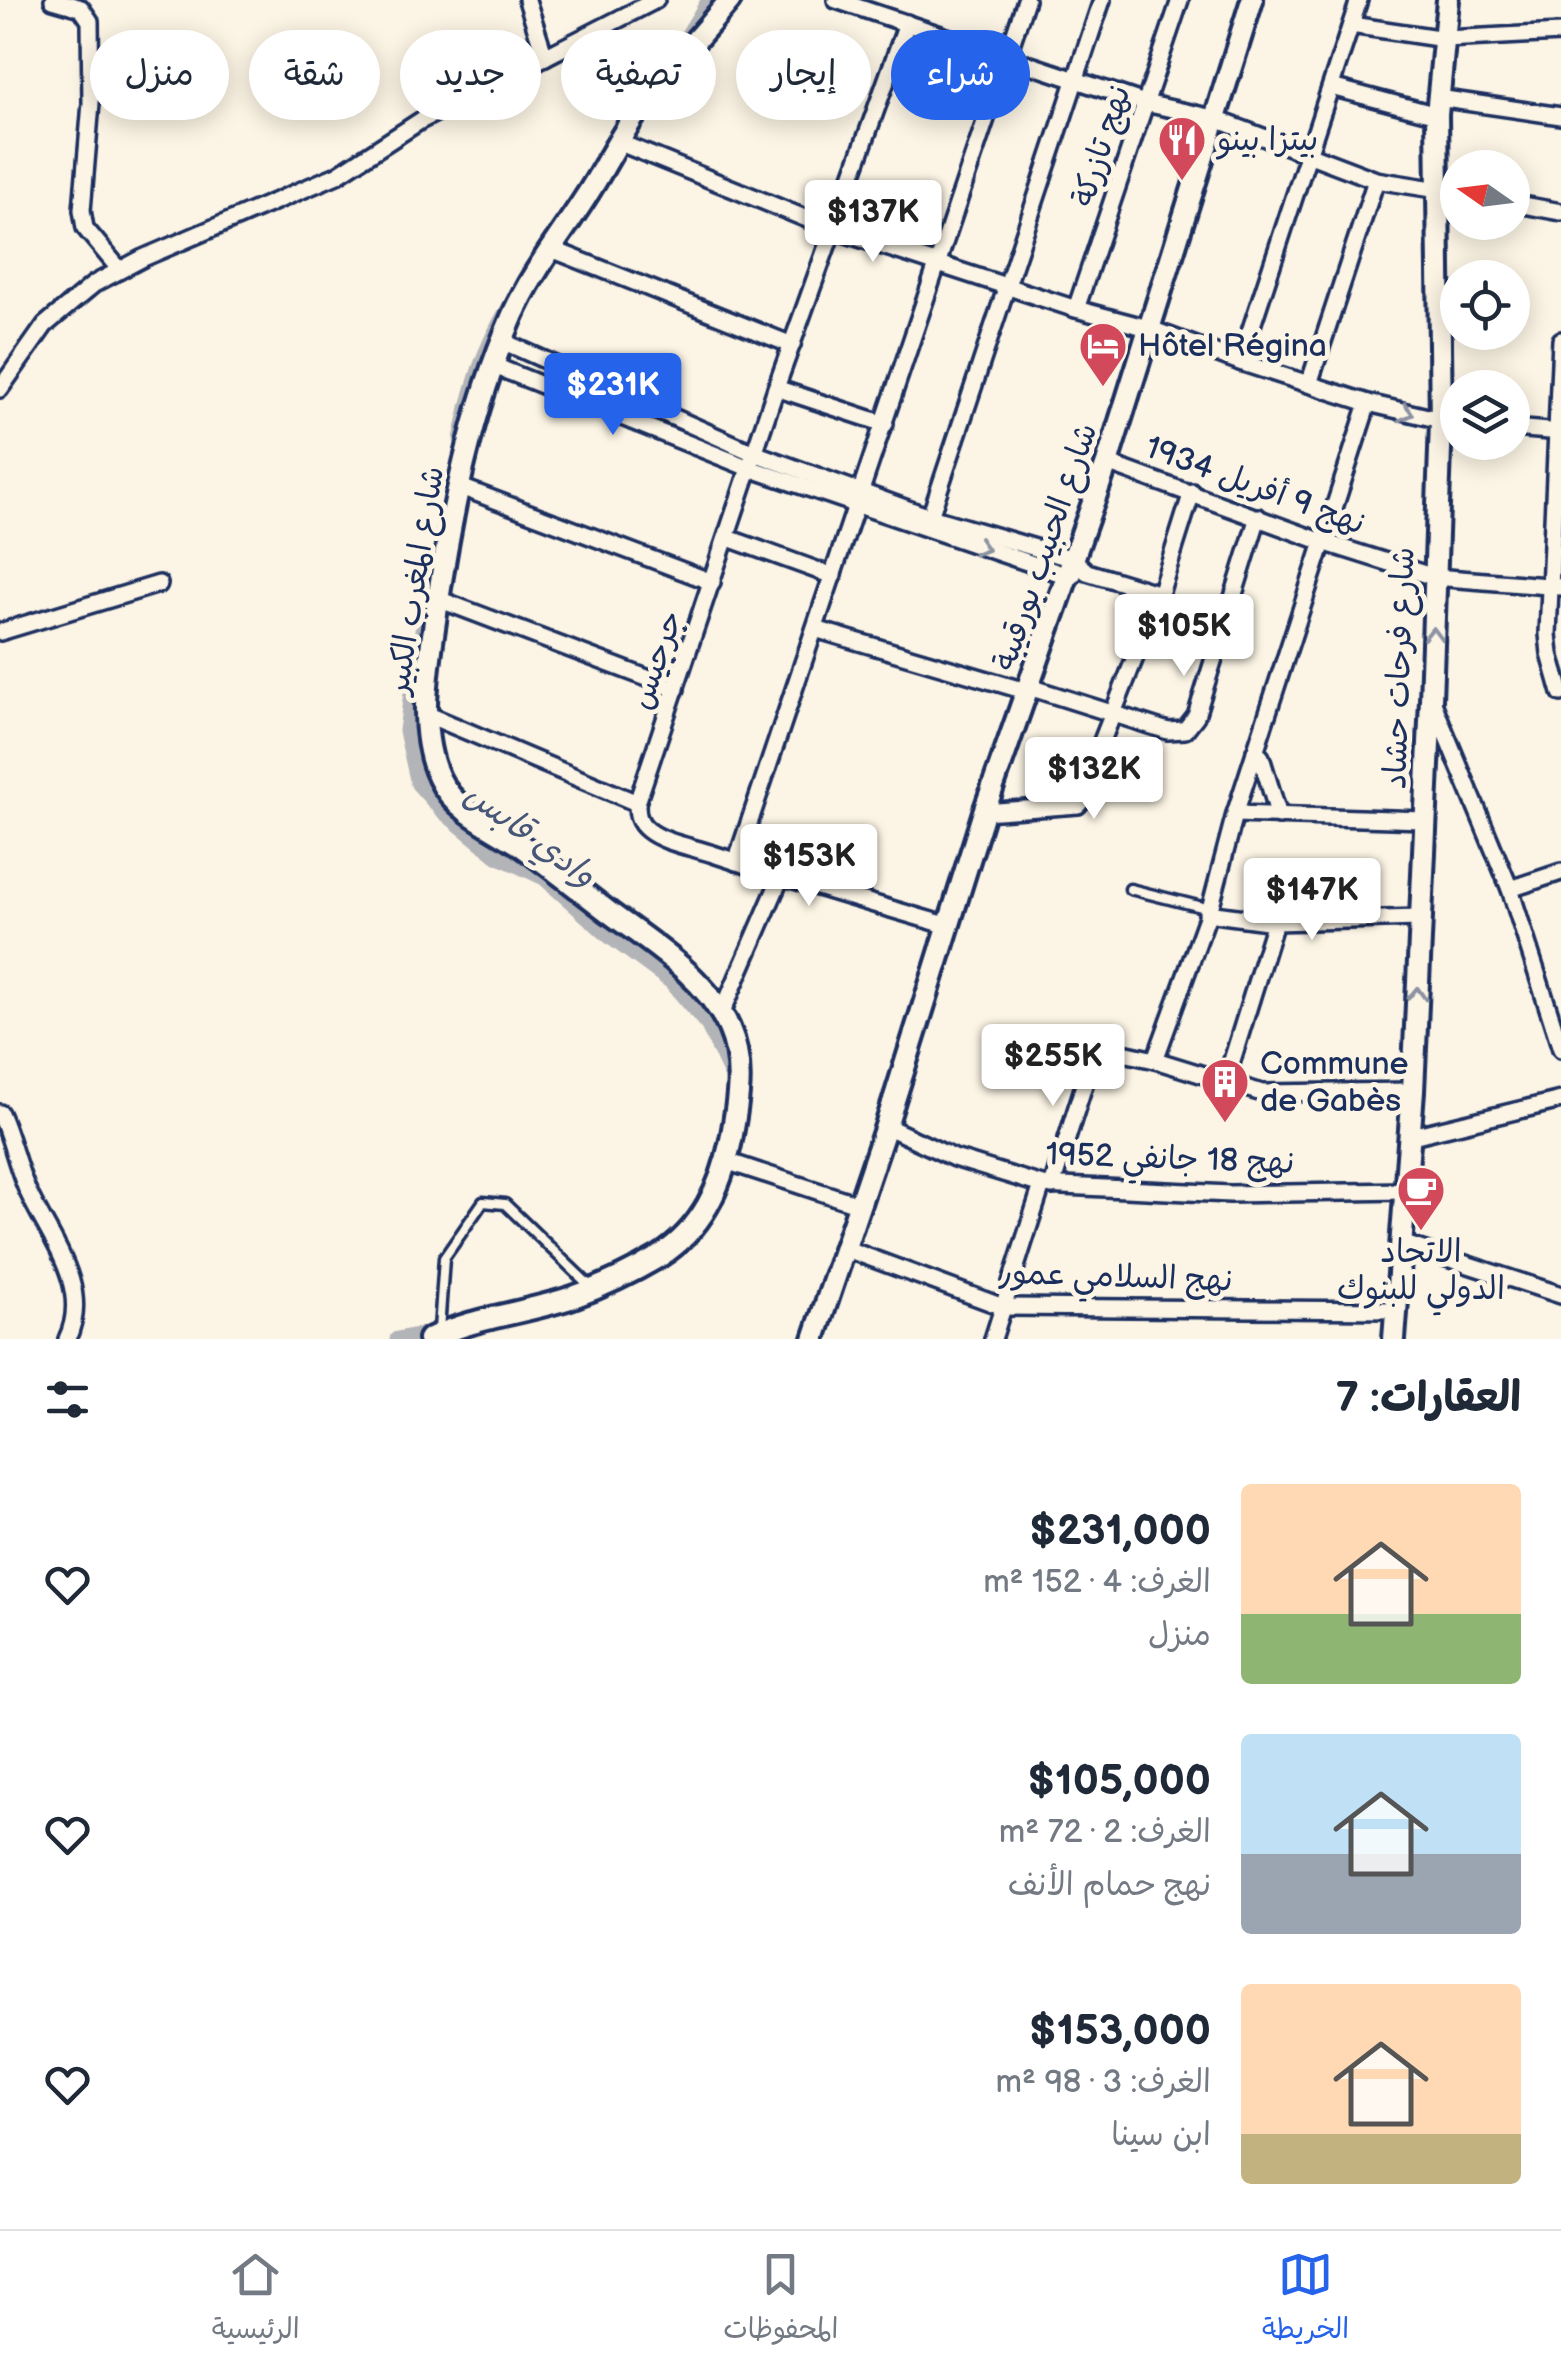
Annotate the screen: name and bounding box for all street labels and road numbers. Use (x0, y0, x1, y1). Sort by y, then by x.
street label: نهج تازركة (1064, 81, 1141, 212)
street label: شارع الحبيب بورقيبة (985, 418, 1109, 676)
street label: نهج 9 أفريل 1934 (1139, 428, 1370, 545)
street label: شارع المغرب الكبير (378, 464, 455, 700)
street label: شارع فرحات حشاد (1376, 546, 1426, 790)
street label: جرجيس (622, 606, 692, 714)
street label: نهج 18 جانفي 1952 (1045, 1135, 1295, 1190)
street label: نهج السلامي عمور (997, 1253, 1233, 1308)

